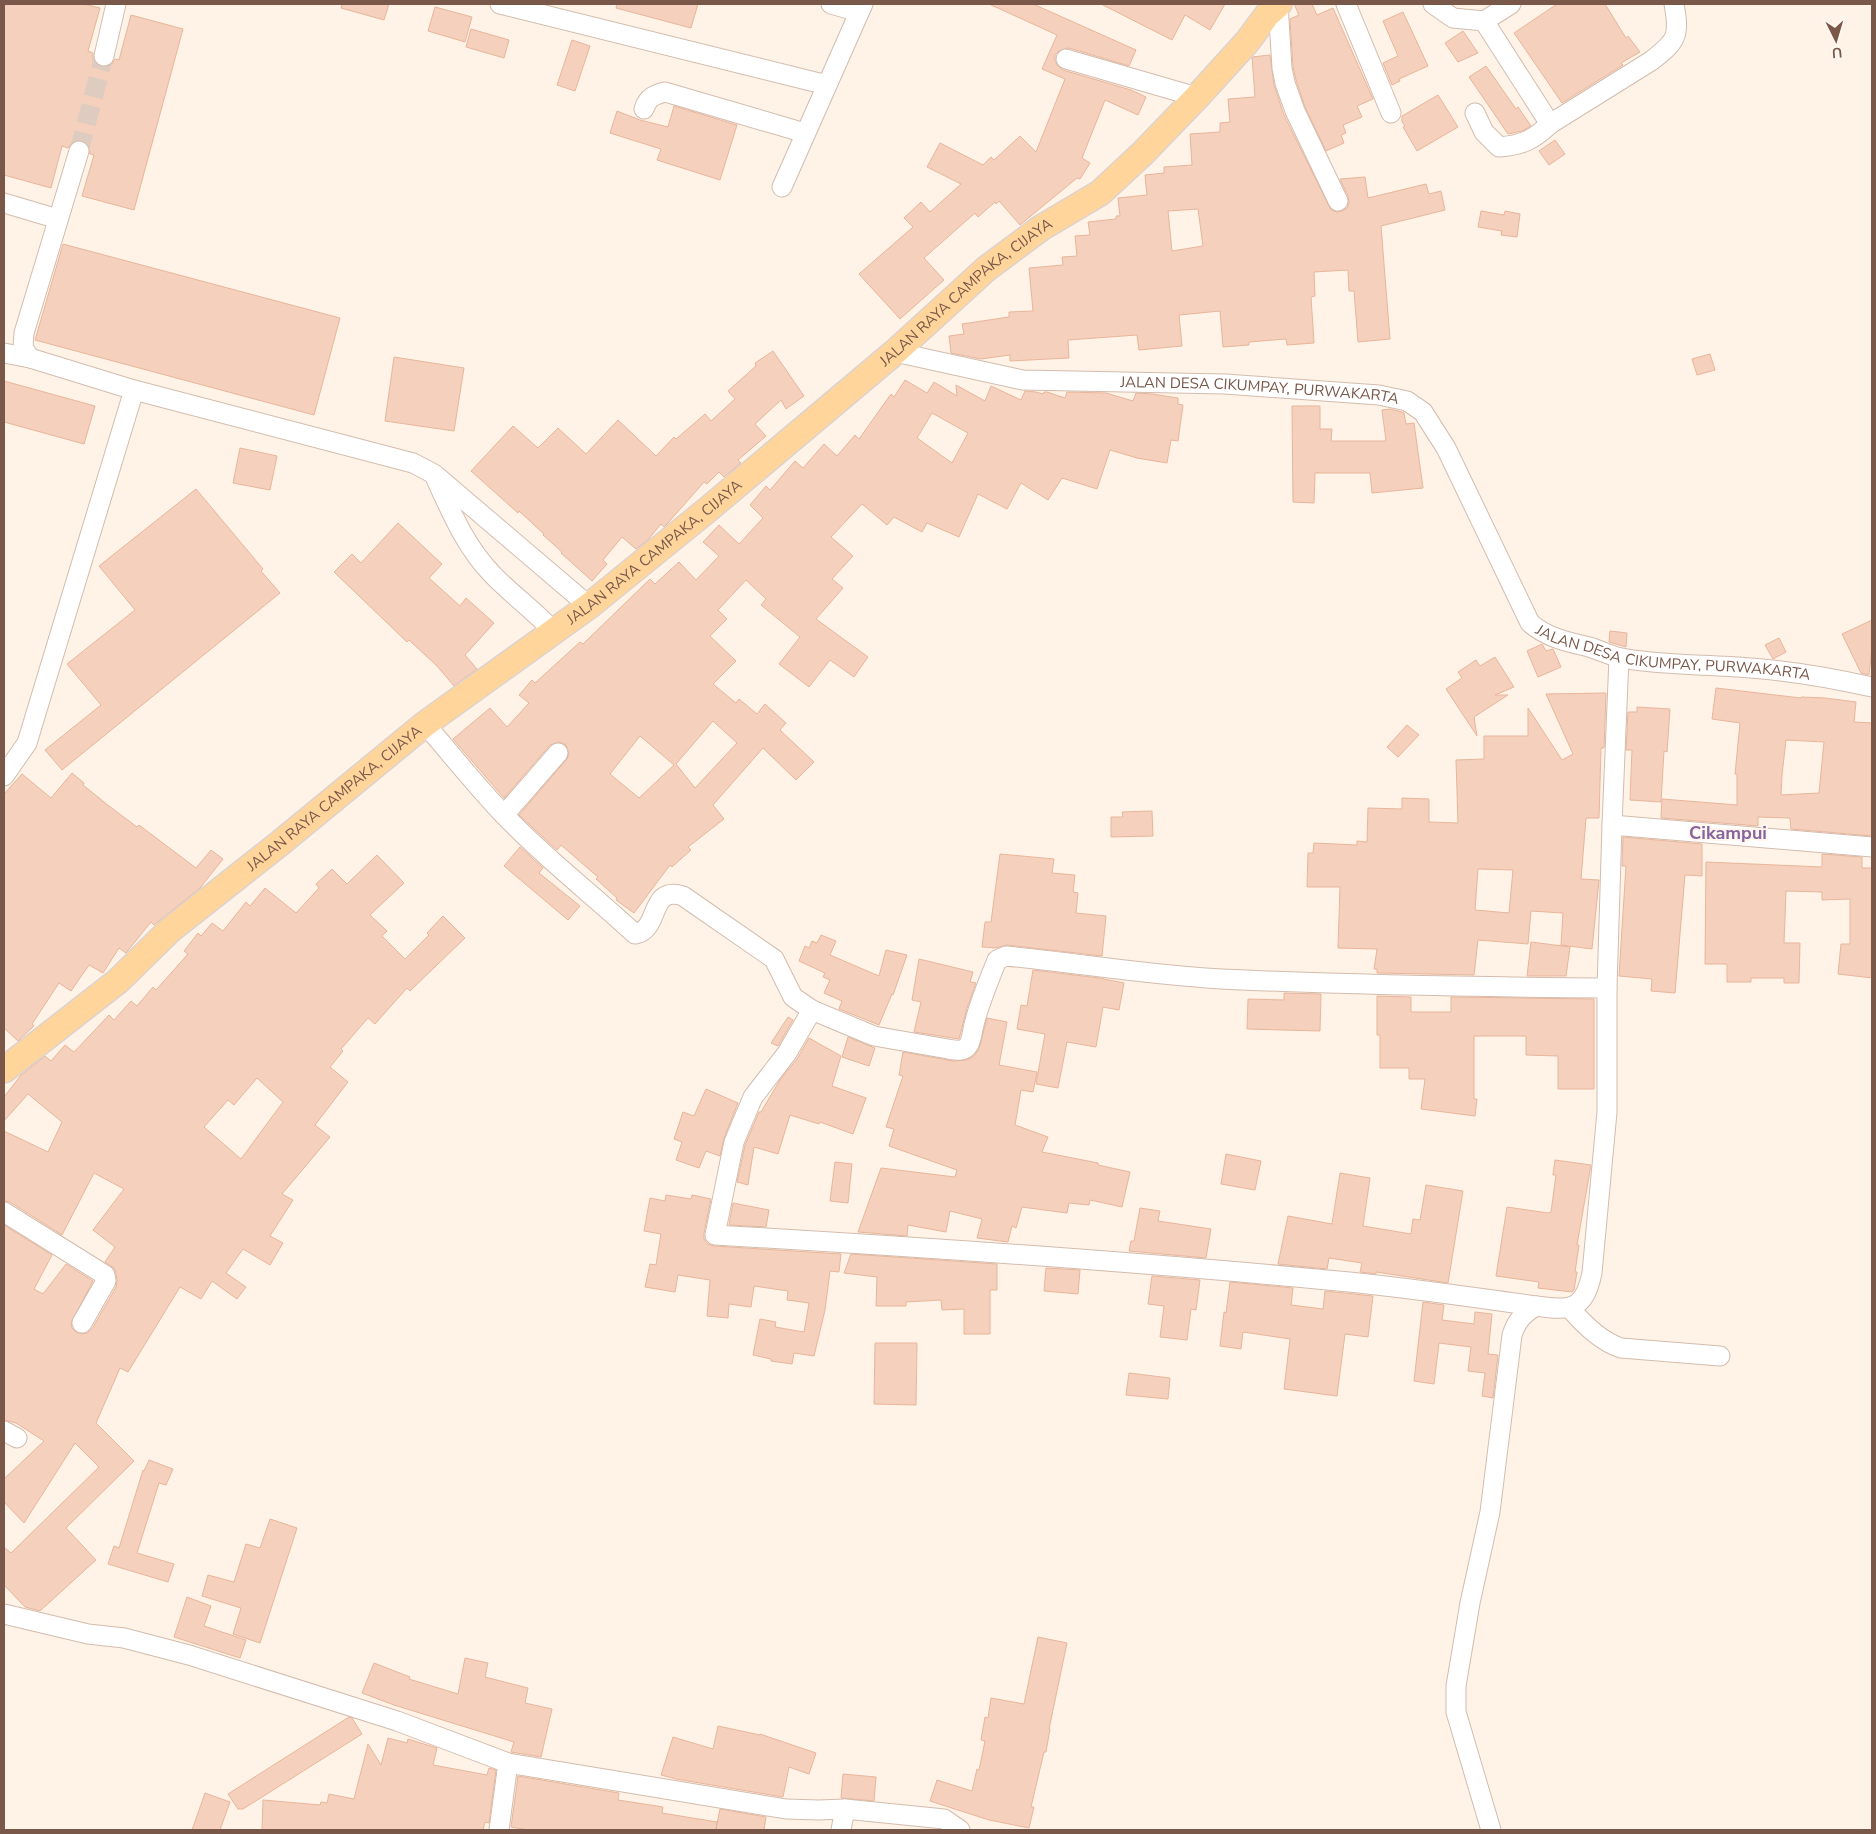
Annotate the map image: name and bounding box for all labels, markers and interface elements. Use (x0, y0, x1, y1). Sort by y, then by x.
north arrow (1811, 15, 1861, 65)
text: U (1831, 43, 1843, 62)
street label: JALAN RAYA CAMPAKA, CIJAYA (875, 214, 1056, 371)
street label: JALAN DESA CIKUMPAY, PURWAKARTA (1119, 372, 1401, 409)
street label: JALAN RAYA CAMPAKA, CIJAYA (562, 475, 746, 630)
street label: JALAN DESA CIKUMPAY, PURWAKARTA (1531, 619, 1812, 685)
street label: JALAN RAYA CAMPAKA, CIJAYA (242, 721, 426, 876)
district label: Cikampui (1689, 821, 1767, 845)

